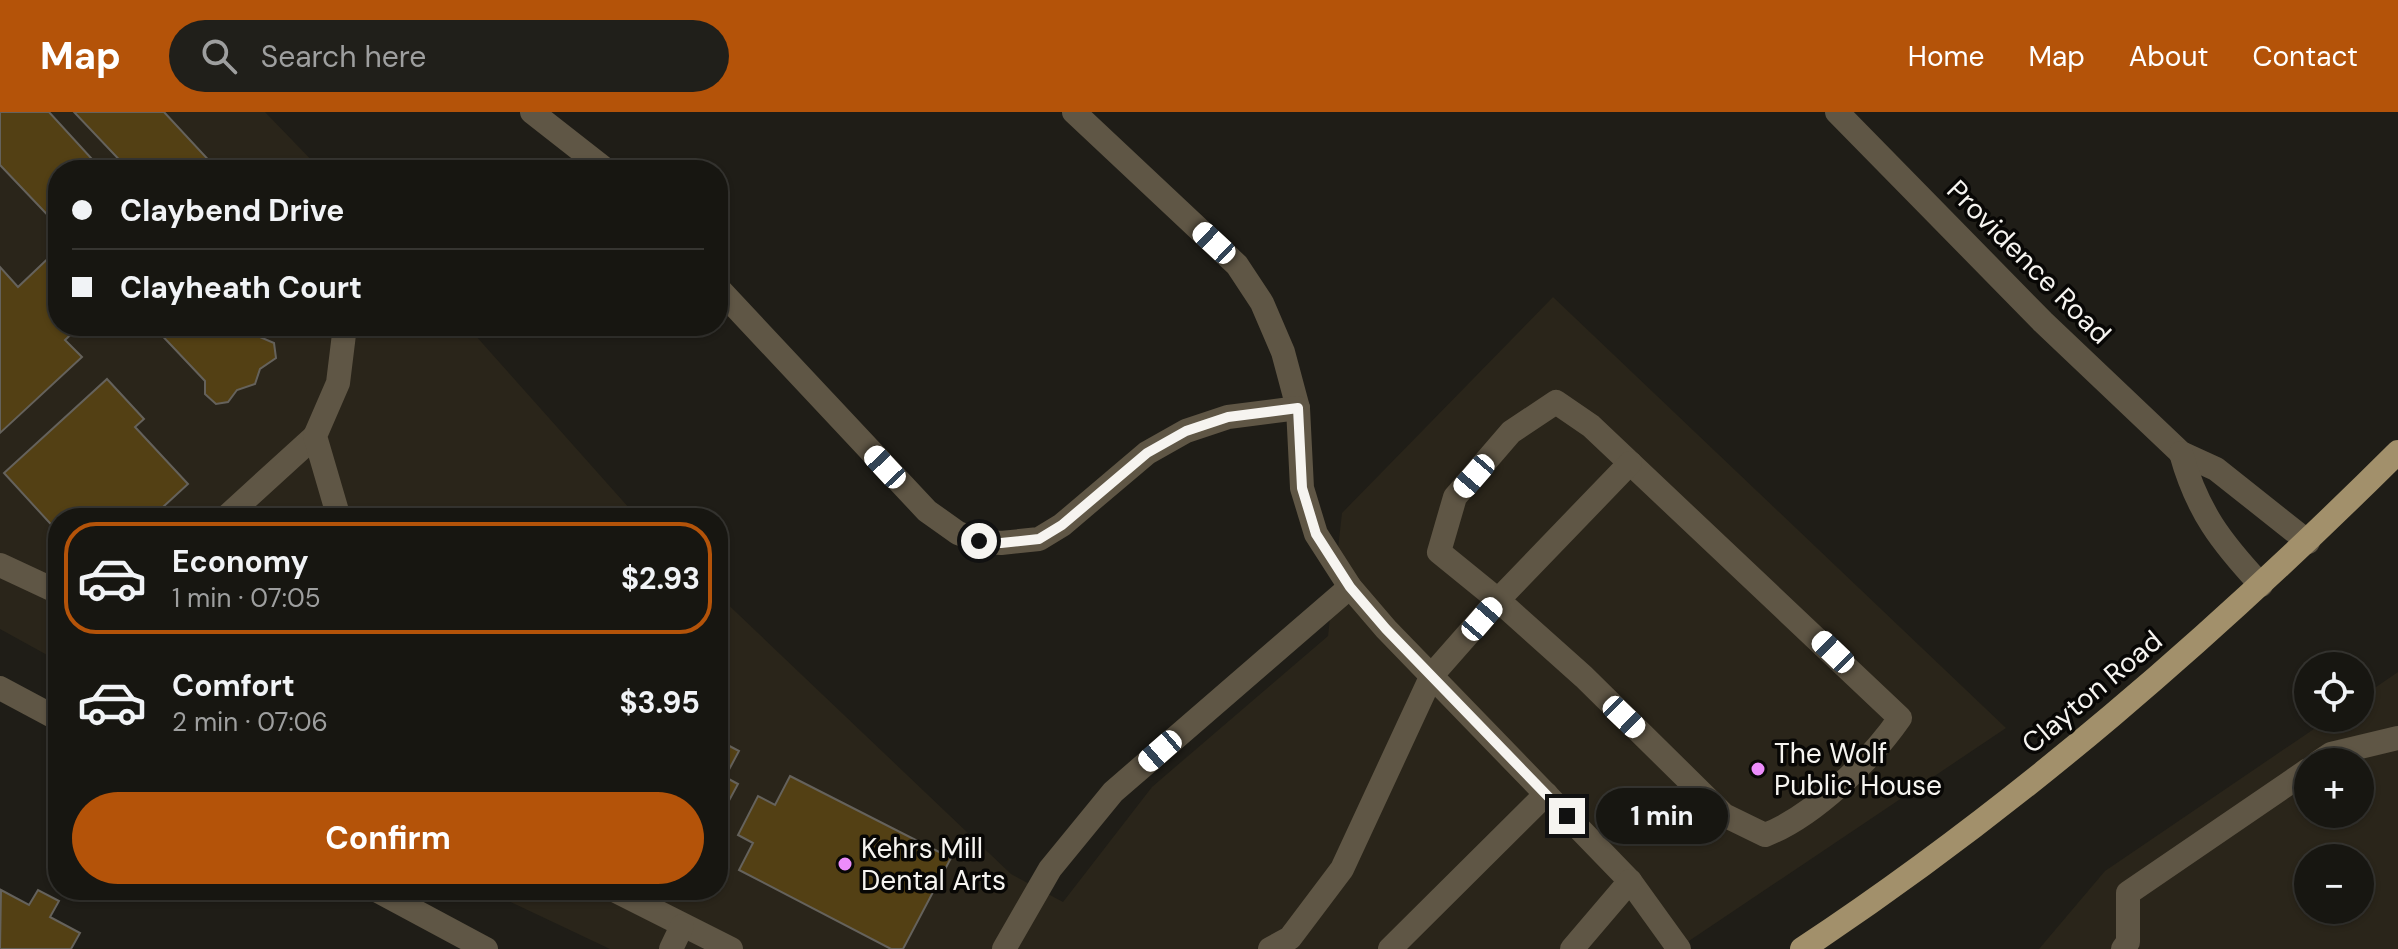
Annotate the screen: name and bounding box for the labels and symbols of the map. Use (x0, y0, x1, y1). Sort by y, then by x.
street label: Providence Road (1939, 172, 2119, 352)
car (1188, 218, 1240, 268)
car (860, 441, 910, 493)
car (1449, 450, 1499, 502)
route start (961, 523, 997, 559)
car (1457, 593, 1507, 645)
street label: Clayton Road (2014, 622, 2170, 762)
car (1807, 627, 1859, 677)
car (1598, 692, 1650, 742)
car (1134, 726, 1186, 776)
place label: The Wolf Public House (1774, 735, 1942, 804)
marker: The Wolf Public House (1749, 760, 1767, 778)
callout: 1 min (1595, 788, 1727, 844)
route end (1549, 798, 1585, 834)
place label: Kehrs Mill Dental Arts (861, 830, 1006, 899)
marker: Kehrs Mill Dental Arts (836, 855, 854, 873)

